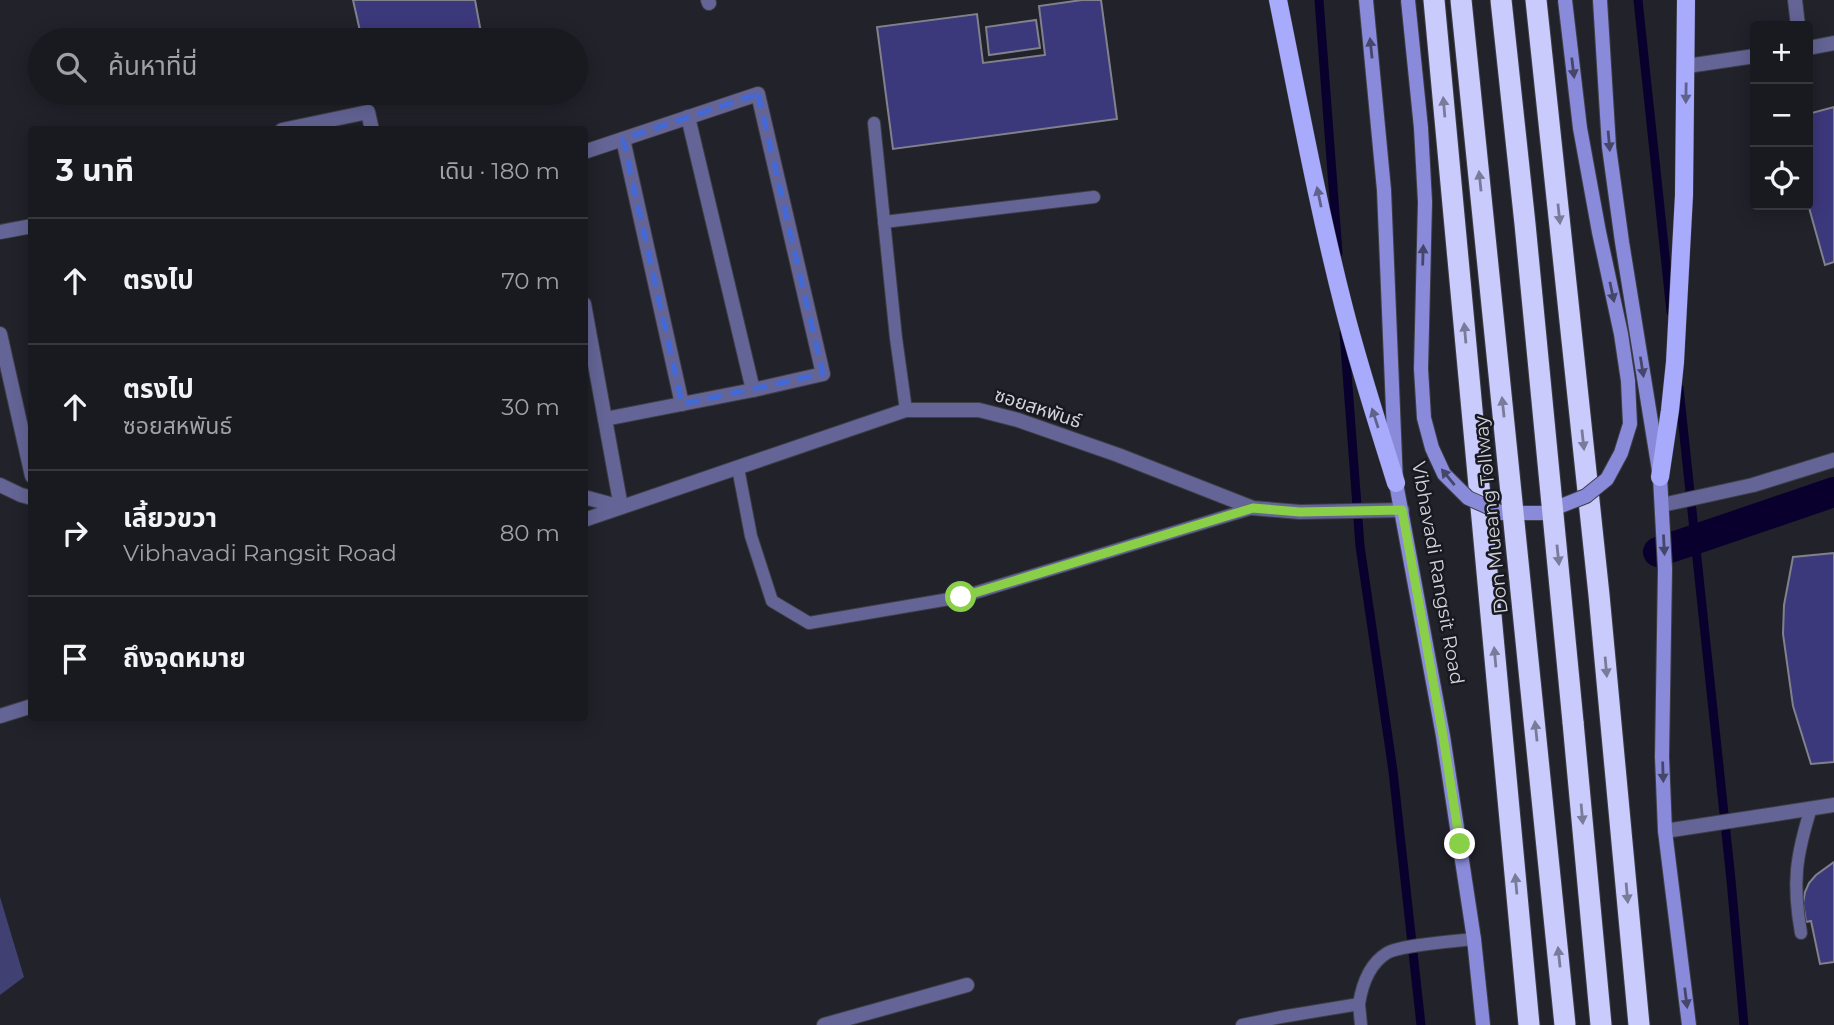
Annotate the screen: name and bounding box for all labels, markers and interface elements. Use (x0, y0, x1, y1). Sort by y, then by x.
map controls (1750, 21, 1813, 210)
button: + (1750, 21, 1813, 84)
search box (28, 28, 588, 105)
one-way arrow (1365, 36, 1376, 58)
icon: search (52, 48, 90, 86)
text: ค้นหาที่นี่ (108, 50, 198, 82)
one-way arrow (1568, 57, 1579, 79)
one-way arrow (1680, 82, 1692, 104)
button: − (1750, 84, 1813, 147)
one-way arrow (1438, 96, 1449, 118)
one-way arrow (1604, 131, 1615, 153)
button: locate (1750, 147, 1813, 210)
text: 3 นาที (56, 152, 134, 189)
text: เดิน · 180 m (439, 157, 560, 185)
one-way arrow (1474, 169, 1485, 191)
one-way arrow (1313, 186, 1324, 208)
one-way arrow (1554, 203, 1565, 225)
one-way arrow (1417, 244, 1428, 266)
icon: ahead (56, 262, 94, 300)
text: ตรงไป (123, 264, 194, 296)
text: 70 m (501, 267, 560, 295)
one-way arrow (1607, 281, 1618, 303)
one-way arrow (1459, 322, 1470, 344)
one-way arrow (1637, 356, 1648, 378)
text: ตรงไป (123, 373, 194, 405)
street label: ซอยสหพันธ์ (992, 383, 1085, 433)
icon: ahead (56, 388, 94, 426)
text: 30 m (501, 393, 560, 421)
one-way arrow (1497, 396, 1508, 418)
one-way arrow (1370, 407, 1380, 428)
text: ซอยสหพันธ์ (123, 412, 232, 440)
street label: Don Mueang Tollway (1469, 414, 1513, 615)
one-way arrow (1577, 430, 1588, 452)
street label: Vibhavadi Rangsit Road (1407, 460, 1469, 686)
one-way arrow (1441, 468, 1456, 486)
text: เลี้ยวขวา (123, 502, 217, 534)
icon: right (56, 514, 94, 552)
text: 80 m (500, 519, 560, 547)
one-way arrow (1659, 534, 1670, 556)
text: Vibhavadi Rangsit Road (123, 539, 397, 567)
one-way arrow (1553, 545, 1564, 567)
route start (945, 581, 976, 612)
icon: arrive (56, 640, 94, 678)
text: ถึงจุดหมาย (123, 642, 246, 674)
one-way arrow (1489, 646, 1500, 668)
one-way arrow (1600, 656, 1611, 678)
one-way arrow (1530, 720, 1541, 742)
one-way arrow (1657, 762, 1668, 784)
one-way arrow (1576, 804, 1587, 826)
route end (1444, 828, 1475, 859)
one-way arrow (1510, 873, 1521, 895)
one-way arrow (1622, 882, 1633, 904)
one-way arrow (1553, 946, 1564, 968)
one-way arrow (1681, 988, 1692, 1010)

